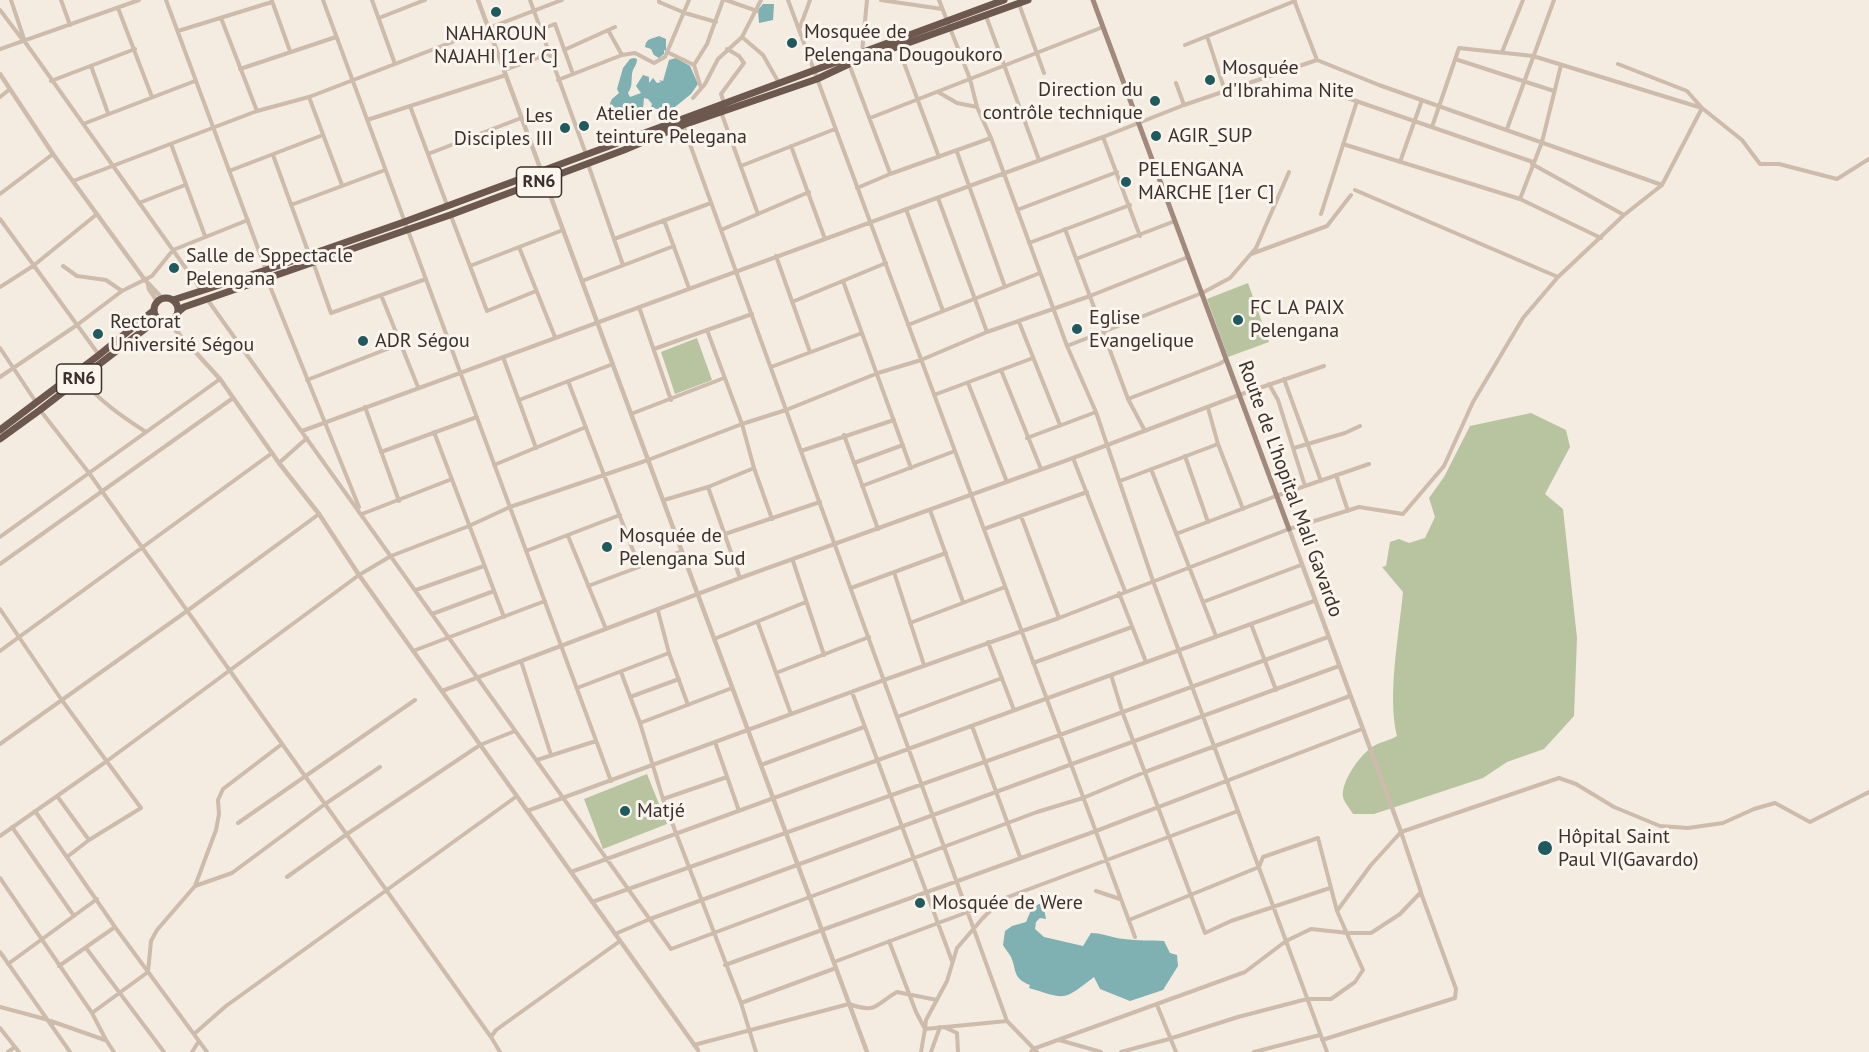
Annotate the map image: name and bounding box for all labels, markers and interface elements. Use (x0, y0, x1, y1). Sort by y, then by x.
marker: NAHAROUN NAJAHI [1er C] (489, 5, 503, 19)
place label: Mosquée de Pelengana Dougoukoro (804, 20, 1003, 67)
place label: NAHAROUN NAJAHI [1er C] (434, 22, 558, 69)
marker: Mosquée de Pelengana Dougoukoro (785, 36, 799, 50)
place label: Mosquée d'Ibrahima Nite (1222, 56, 1354, 103)
marker: Mosquée d'Ibrahima Nite (1203, 73, 1217, 87)
place label: Direction du contrôle technique (983, 78, 1143, 125)
marker: Direction du contrôle technique (1148, 94, 1162, 108)
place label: Atelier de teinture Pelegana (596, 102, 747, 149)
place label: Les Disciples III (454, 104, 553, 151)
marker: Atelier de teinture Pelegana (577, 119, 591, 133)
marker: Les Disciples III (558, 121, 572, 135)
place label: AGIR_SUP (1168, 124, 1252, 148)
marker: AGIR_SUP (1149, 129, 1163, 143)
place label: PELENGANA MARCHE [1er C] (1138, 158, 1274, 205)
road number: RN6 (516, 167, 562, 197)
marker: PELENGANA MARCHE [1er C] (1119, 175, 1133, 189)
place label: Salle de Sppectacle Pelengana (186, 244, 353, 291)
marker: Salle de Sppectacle Pelengana (167, 261, 181, 275)
place label: FC LA PAIX Pelengana (1250, 296, 1344, 343)
place label: Eglise Evangelique (1089, 306, 1194, 353)
place label: Rectorat Université Ségou (110, 310, 254, 357)
marker: FC LA PAIX Pelengana (1231, 313, 1245, 327)
marker: Eglise Evangelique (1070, 322, 1084, 336)
marker: Rectorat Université Ségou (91, 327, 105, 341)
place label: ADR Ségou (375, 329, 470, 353)
marker: ADR Ségou (356, 334, 370, 348)
street label: Route de L'hopital Mali Gavardo (1232, 358, 1348, 620)
road number: RN6 (56, 364, 101, 394)
place label: Mosquée de Pelengana Sud (619, 524, 746, 571)
marker: Mosquée de Pelengana Sud (600, 540, 614, 554)
place label: Matjé (637, 799, 685, 823)
marker: Matjé (618, 804, 632, 818)
place label: Hôpital Saint Paul VI(Gavardo) (1558, 825, 1699, 872)
marker: Hôpital Saint Paul VI(Gavardo) (1536, 839, 1554, 857)
place label: Mosquée de Were (932, 891, 1083, 915)
marker: Mosquée de Were (913, 896, 927, 910)

